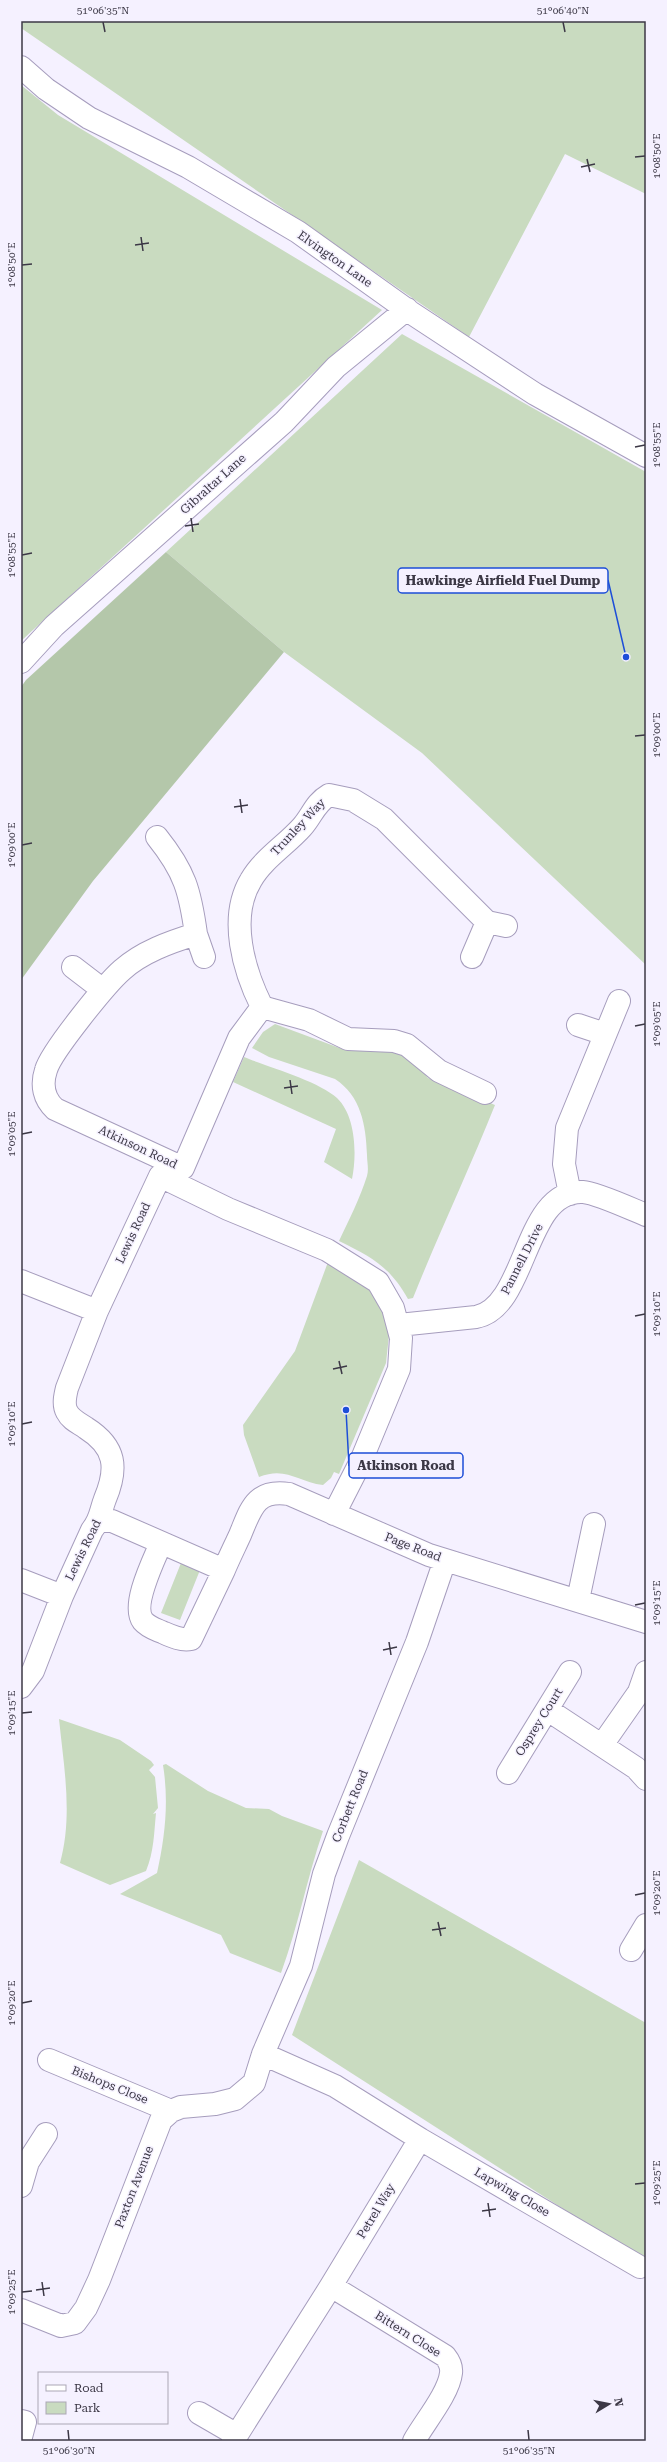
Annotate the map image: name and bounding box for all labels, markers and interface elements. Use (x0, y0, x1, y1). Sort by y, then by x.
text: 51°06'35"N (77, 5, 129, 16)
text: 51°06'40"N (537, 5, 589, 16)
text: 1°08'50"E (651, 133, 662, 179)
street label: Elvington Lane (295, 228, 375, 290)
text: 1°08'50"E (6, 242, 17, 288)
text: 1°08'55"E (651, 422, 662, 468)
street label: Gibraltar Lane (177, 451, 249, 517)
text: 1°08'55"E (6, 532, 17, 578)
callout: Hawkinge Airfield Fuel Dump (398, 568, 608, 593)
text: Hawkinge Airfield Fuel Dump (406, 573, 601, 588)
text: 1°09'00"E (651, 712, 662, 758)
street label: Trunley Way (268, 795, 329, 859)
text: 1°09'00"E (6, 822, 17, 868)
text: 1°09'05"E (651, 1001, 662, 1047)
text: 1°09'05"E (6, 1111, 17, 1157)
street label: Atkinson Road (96, 1123, 180, 1171)
street label: Lewis Road (113, 1200, 153, 1266)
street label: Pannell Drive (498, 1221, 546, 1297)
text: 1°09'10"E (651, 1291, 662, 1337)
text: 1°09'10"E (6, 1401, 17, 1447)
callout: Atkinson Road (349, 1453, 463, 1478)
text: Atkinson Road (357, 1458, 455, 1473)
street label: Lewis Road (62, 1517, 104, 1583)
street label: Page Road (383, 1530, 444, 1564)
text: 1°09'15"E (651, 1580, 662, 1626)
street label: Osprey Court (513, 1685, 566, 1759)
text: 1°09'15"E (6, 1690, 17, 1736)
street label: Corbett Road (329, 1767, 371, 1844)
text: 1°09'20"E (651, 1870, 662, 1916)
text: 1°09'20"E (6, 1980, 17, 2026)
street label: Bishops Close (70, 2063, 151, 2107)
street label: Paxton Avenue (112, 2144, 156, 2230)
text: 1°09'25"E (651, 2160, 662, 2206)
street label: Lapwing Close (472, 2165, 553, 2219)
street label: Petrel Way (354, 2180, 398, 2241)
text: 1°09'25"E (6, 2269, 17, 2315)
street label: Bittern Close (372, 2308, 444, 2360)
legend (38, 2372, 168, 2424)
text: Road (74, 2381, 104, 2395)
north arrow (589, 2384, 629, 2424)
text: N (611, 2397, 626, 2408)
text: Park (74, 2401, 101, 2415)
text: 51°06'30"N (43, 2445, 95, 2456)
text: 51°06'35"N (503, 2445, 555, 2456)

